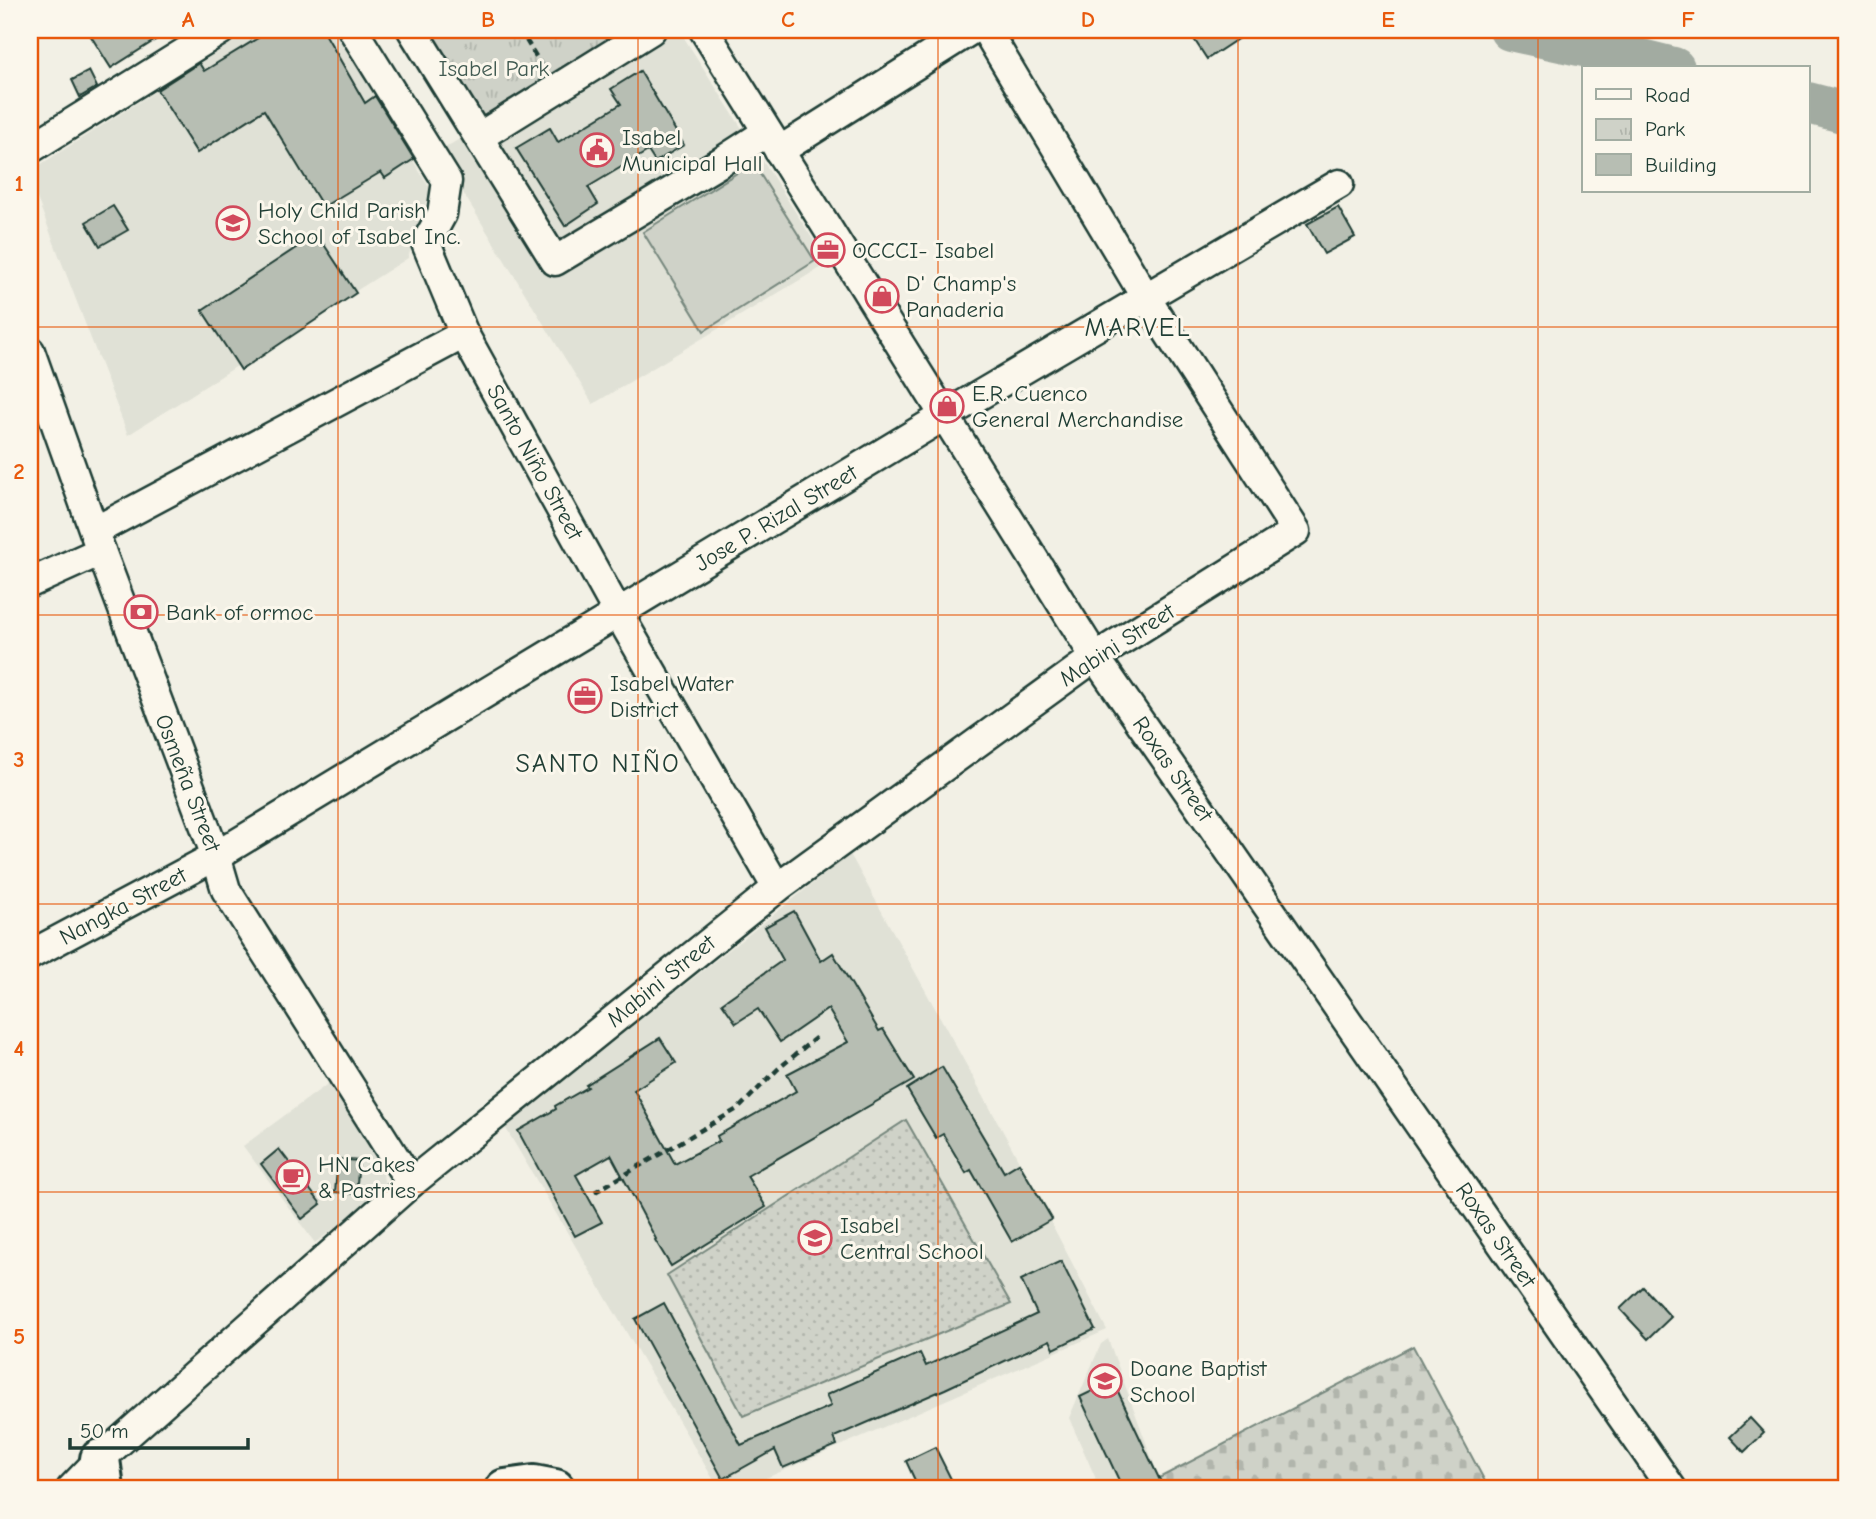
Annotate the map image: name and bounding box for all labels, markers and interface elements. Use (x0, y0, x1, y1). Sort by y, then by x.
text: A (182, 6, 195, 33)
text: B (481, 6, 495, 33)
text: C (781, 6, 795, 33)
text: D (1081, 6, 1095, 33)
text: E (1381, 6, 1395, 33)
text: F (1681, 6, 1695, 33)
park label: Isabel Park (439, 55, 549, 82)
legend (1582, 66, 1810, 192)
text: Road (1645, 83, 1690, 107)
text: Park (1645, 117, 1685, 141)
place label: Isabel Municipal Hall (622, 124, 763, 177)
public building icon: Isabel Municipal Hall (578, 131, 616, 169)
text: Building (1645, 153, 1717, 177)
text: 1 (14, 170, 24, 197)
place label: Holy Child Parish School of Isabel Inc. (258, 197, 461, 250)
school or university icon: Holy Child Parish School of Isabel Inc. (214, 204, 252, 242)
office icon: OCCCI- Isabel (809, 231, 847, 269)
place label: OCCCI- Isabel (852, 237, 994, 264)
place label: D' Champ's Panaderia (906, 270, 1016, 323)
shop icon: D' Champ's Panaderia (863, 277, 901, 315)
district label: MARVEL (1084, 313, 1192, 343)
street label: Santo Niño Street (481, 380, 590, 546)
place label: E.R. Cuenco General Merchandise (972, 380, 1183, 433)
shop icon: E.R. Cuenco General Merchandise (928, 387, 966, 425)
text: 2 (13, 458, 25, 485)
street label: Jose P. Rizal Street (690, 458, 863, 577)
bank icon: Bank of ormoc (122, 593, 160, 631)
street label: Mabini Street (1054, 597, 1181, 692)
place label: Bank of ormoc (166, 599, 313, 626)
place label: Isabel Water District (610, 670, 735, 723)
office icon: Isabel Water District (566, 677, 604, 715)
street label: Osmeña Street (149, 711, 227, 857)
street label: Roxas Street (1127, 711, 1220, 828)
text: 3 (13, 746, 25, 773)
district label: SANTO NIÑO (515, 748, 681, 779)
street label: Nangka Street (55, 861, 192, 951)
street label: Mabini Street (601, 928, 722, 1033)
text: 4 (14, 1035, 25, 1062)
place label: HN Cakes & Pastries (318, 1151, 416, 1204)
cafe icon: HN Cakes & Pastries (274, 1158, 312, 1196)
street label: Roxas Street (1450, 1177, 1543, 1294)
place label: Isabel Central School (840, 1212, 984, 1265)
school or university icon: Isabel Central School (796, 1219, 834, 1257)
text: 5 (13, 1323, 25, 1350)
place label: Doane Baptist School (1130, 1355, 1268, 1408)
school or university icon: Doane Baptist School (1086, 1362, 1124, 1400)
scale bar (70, 1407, 248, 1451)
text: 50 m (80, 1419, 129, 1443)

